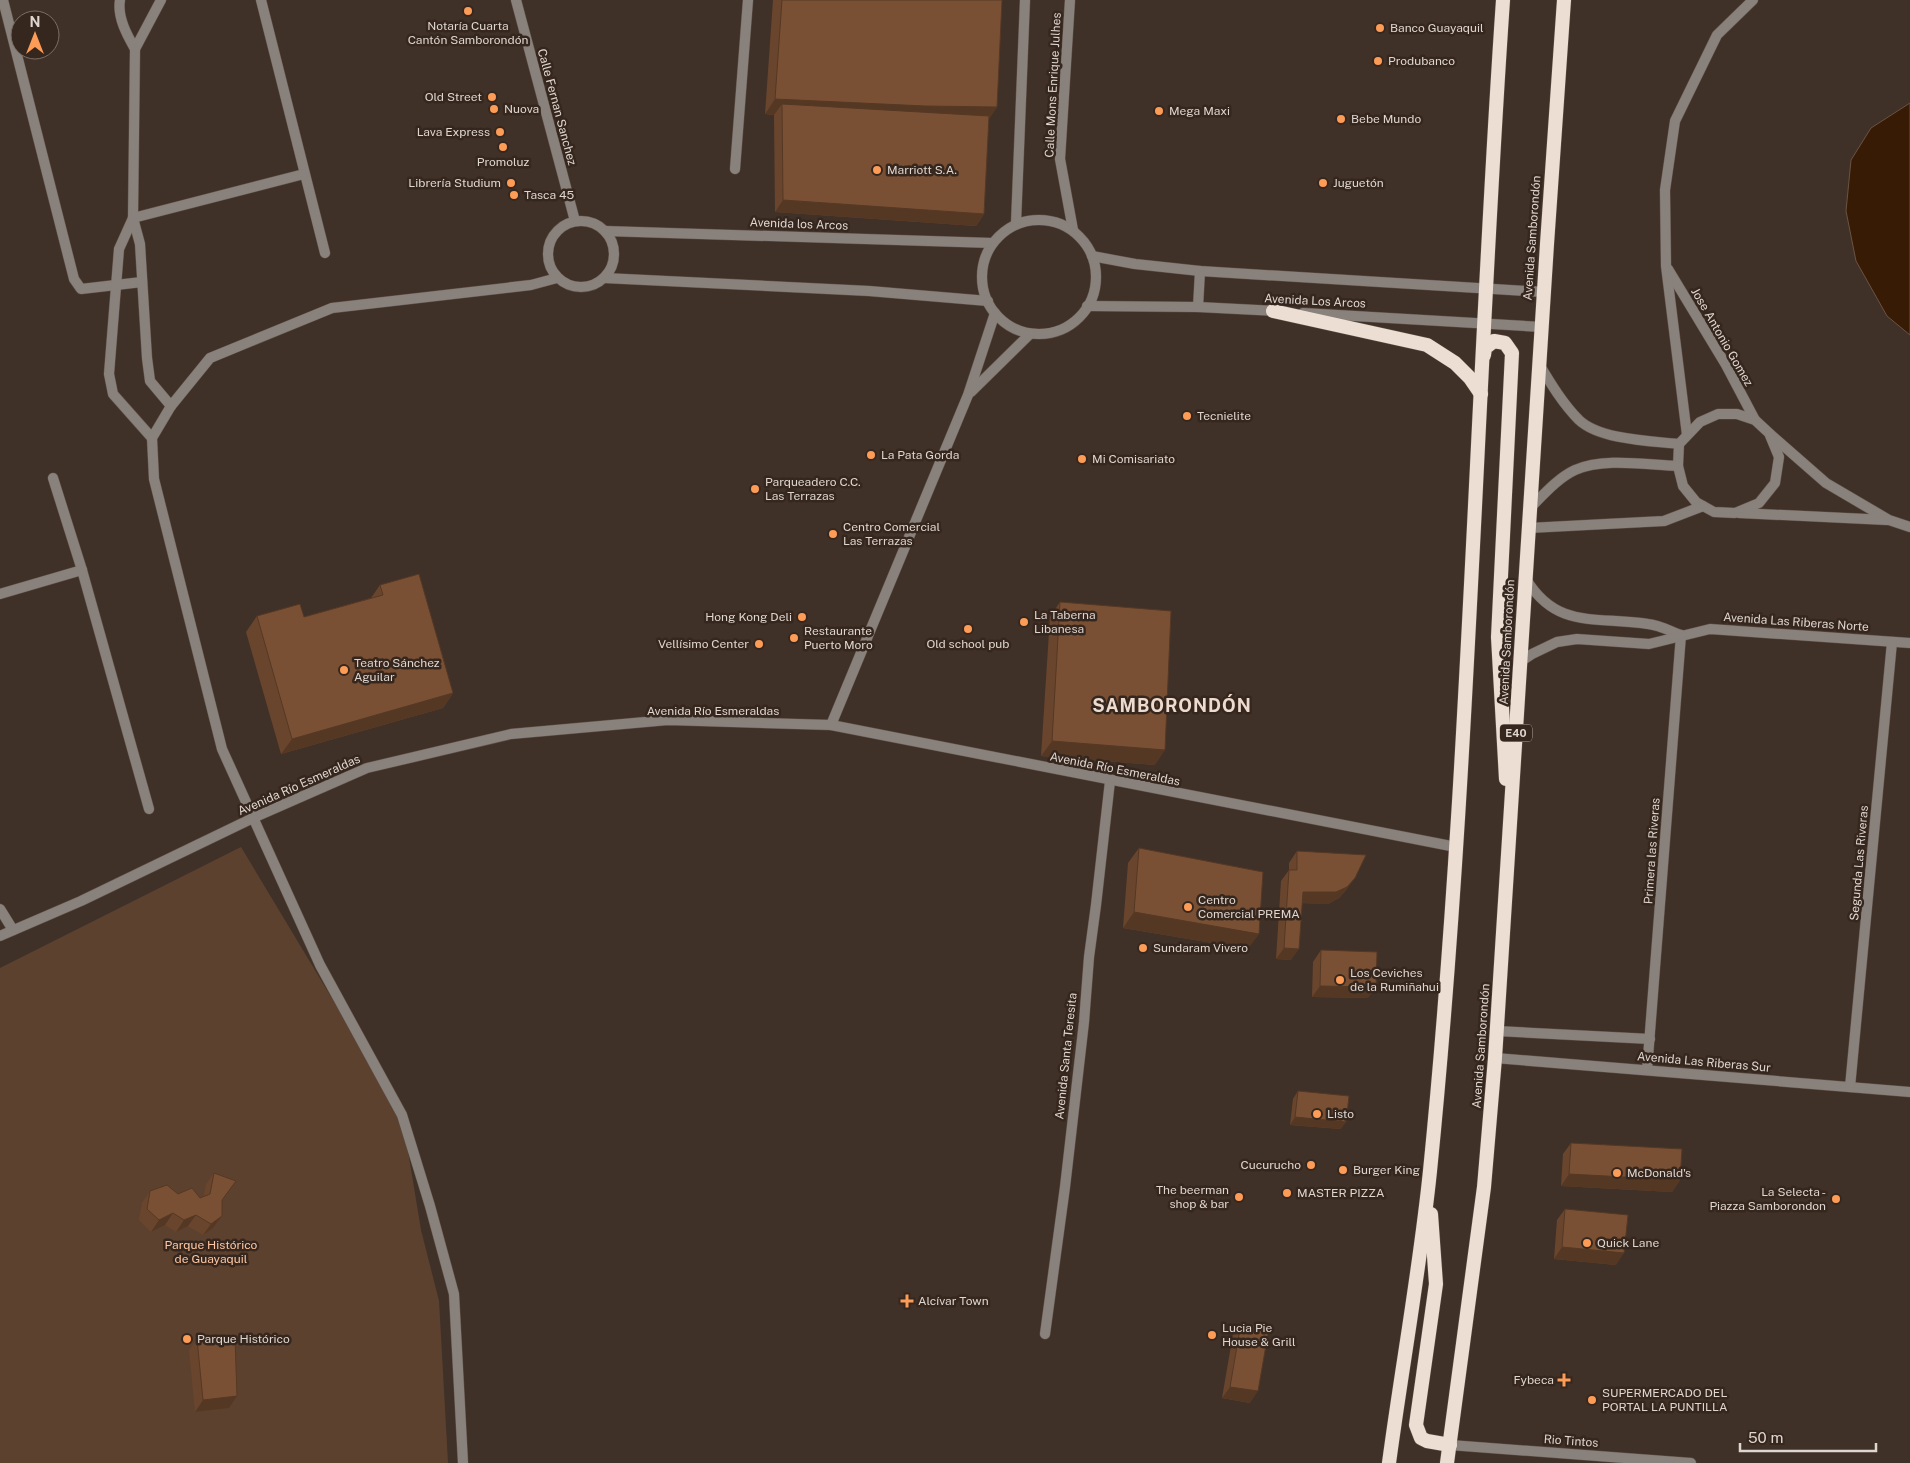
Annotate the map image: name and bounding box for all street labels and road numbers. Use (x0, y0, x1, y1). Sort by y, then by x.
street label: Calle Mons Enrique Julhes (1042, 12, 1064, 158)
street label: Calle Fernan Sanchez (535, 47, 579, 167)
street label: Avenida Samborondón (1521, 175, 1543, 301)
street label: Avenida los Arcos (749, 215, 849, 233)
street label: Jose Antonio Gomez (1688, 285, 1756, 389)
street label: Avenida Los Arcos (1264, 291, 1366, 311)
street label: Avenida Samborondón (1497, 579, 1517, 705)
street label: Avenida Las Riberas Norte (1723, 610, 1870, 634)
street label: Avenida Río Esmeraldas (647, 704, 779, 718)
road number: E40 (1500, 724, 1532, 741)
street label: Avenida Río Esmeraldas (1049, 749, 1181, 789)
street label: Avenida Río Esmeraldas (236, 752, 362, 818)
street label: Primera las Riveras (1641, 797, 1663, 905)
street label: Segunda Las Riveras (1847, 805, 1871, 921)
street label: Avenida Samborondón (1470, 983, 1492, 1109)
street label: Avenida Santa Teresita (1052, 992, 1080, 1120)
street label: Avenida Las Riberas Sur (1637, 1049, 1772, 1075)
street label: Rio Tintos (1543, 1432, 1599, 1450)

